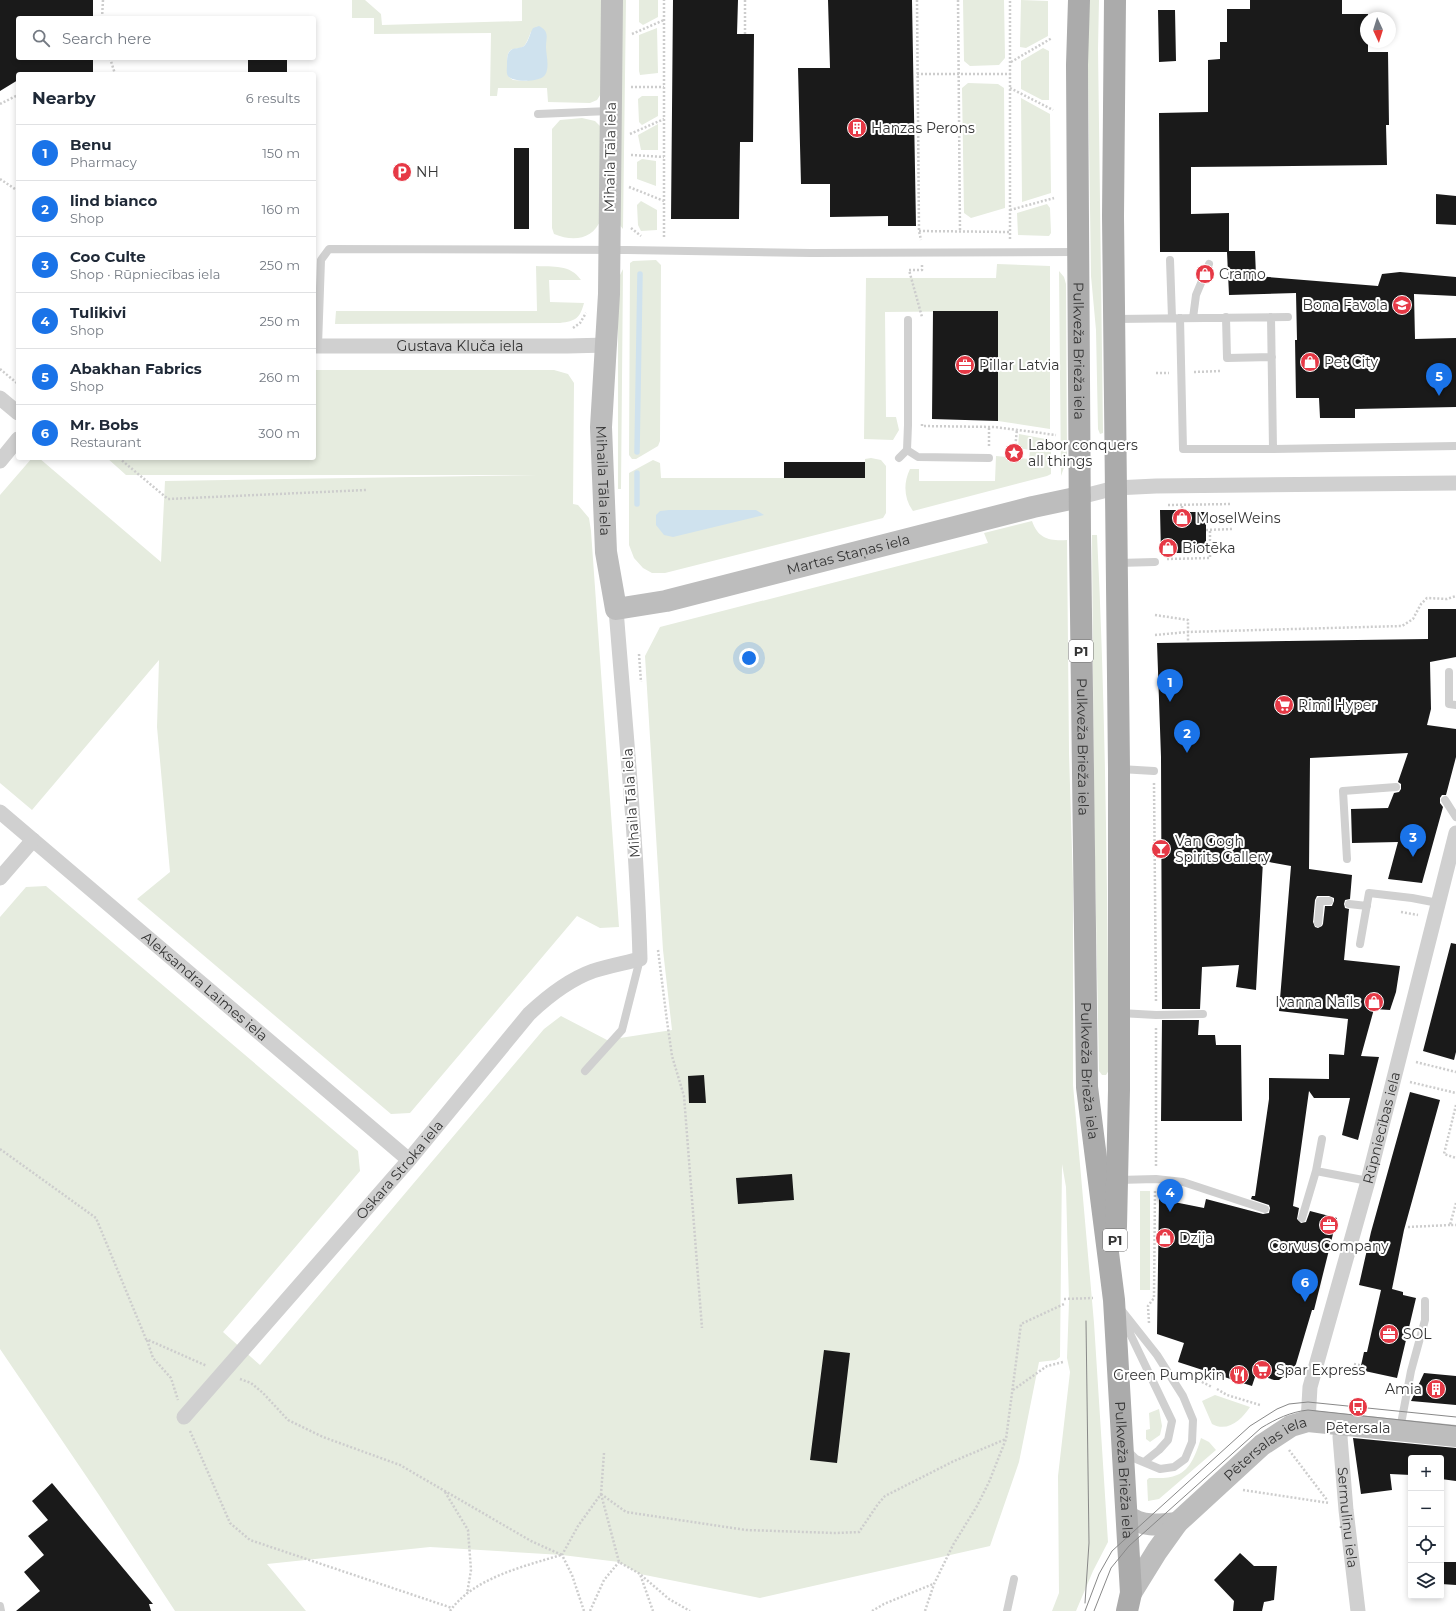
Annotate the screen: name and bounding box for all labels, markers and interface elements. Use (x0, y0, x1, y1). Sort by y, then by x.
north arrow (1360, 12, 1396, 48)
search box (16, 16, 316, 60)
icon: search (30, 27, 52, 49)
text: Search here (62, 29, 151, 48)
text: Nearby (32, 88, 96, 108)
text: 6 results (246, 90, 300, 106)
street label: Mihaila Tāla iela (600, 102, 620, 212)
building icon: Hanzas Perons (846, 117, 868, 139)
place label: Hanzas Perons (871, 119, 975, 137)
text: Benu (70, 135, 112, 154)
text: 1 (42, 145, 48, 161)
text: 150 m (262, 145, 300, 161)
text: Pharmacy (70, 154, 137, 170)
parking icon: NH (391, 161, 413, 183)
place label: NH (416, 163, 439, 181)
text: lind bianco (70, 191, 157, 210)
text: 2 (41, 201, 49, 217)
text: 160 m (262, 201, 300, 217)
text: Shop (70, 210, 104, 226)
text: Coo Culte (70, 247, 146, 266)
text: 3 (41, 257, 49, 273)
text: 250 m (259, 257, 300, 273)
shop icon: Cramo (1194, 263, 1216, 285)
place label: Cramo (1219, 265, 1266, 283)
text: Shop · Rūpniecības iela (70, 266, 220, 282)
street label: Pulkveža Brieža iela (1069, 282, 1088, 420)
school or university icon: Bona Favola (1391, 294, 1413, 316)
place label: Bona Favola (1302, 296, 1388, 314)
text: Tulikivi (70, 303, 126, 322)
text: 4 (41, 313, 49, 329)
text: 250 m (259, 313, 300, 329)
text: Shop (70, 322, 104, 338)
street label: Gustava Kluča iela (396, 337, 524, 355)
shop icon: Pet City (1299, 351, 1321, 373)
place label: Pet City (1324, 353, 1378, 371)
office icon: Pillar Latvia (954, 354, 976, 376)
place label: Pillar Latvia (979, 356, 1060, 374)
text: Abakhan Fabrics (70, 359, 202, 378)
pin: 5 (1426, 363, 1452, 396)
text: 5 (41, 369, 49, 385)
text: 260 m (259, 369, 300, 385)
text: Shop (70, 378, 104, 394)
text: Mr. Bobs (70, 415, 138, 434)
text: 6 (41, 425, 49, 441)
text: 300 m (258, 425, 300, 441)
street label: Mihaila Tāla iela (592, 425, 614, 536)
text: Restaurant (70, 434, 141, 450)
place label: Labor conquers all things (1028, 436, 1138, 470)
place icon: Labor conquers all things (1003, 442, 1025, 464)
shop icon: MoselWeins (1171, 507, 1193, 529)
place label: MoselWeins (1196, 509, 1281, 527)
street label: Martas Staņas iela (785, 530, 912, 579)
shop icon: Biotēka (1157, 537, 1179, 559)
place label: Biotēka (1182, 539, 1235, 557)
road number: P1 (1069, 640, 1093, 662)
your location (739, 648, 759, 668)
pin: 1 (1157, 669, 1183, 702)
street label: Pulkveža Brieža iela (1073, 678, 1093, 816)
supermarket icon: Rimi Hyper (1273, 694, 1295, 716)
place label: Rimi Hyper (1298, 696, 1377, 714)
pin: 2 (1174, 720, 1200, 753)
street label: Mihaila Tāla iela (618, 747, 644, 859)
pin: 3 (1400, 824, 1426, 857)
place label: Van Gogh Spirits Gallery (1175, 832, 1271, 866)
bar icon: Van Gogh Spirits Gallery (1150, 838, 1172, 860)
street label: Aleksandra Laimes iela (138, 928, 272, 1045)
shop icon: Ivanna Nails (1363, 991, 1385, 1013)
place label: Ivanna Nails (1275, 993, 1360, 1011)
street label: Pulkveža Brieža iela (1077, 1002, 1103, 1141)
street label: Rūpniecības iela (1359, 1070, 1404, 1186)
street label: Oskara Stroka iela (352, 1116, 447, 1223)
pin: 4 (1157, 1179, 1183, 1212)
office icon: Corvus Company (1318, 1214, 1340, 1236)
shop icon: Dzija (1154, 1227, 1176, 1249)
road number: P1 (1103, 1229, 1127, 1251)
place label: Dzija (1179, 1229, 1214, 1247)
place label: Corvus Company (1269, 1237, 1389, 1255)
pin: 6 (1292, 1269, 1318, 1302)
office icon: SOL (1378, 1323, 1400, 1345)
place label: SOL (1403, 1325, 1432, 1343)
supermarket icon: Spar Express (1251, 1359, 1273, 1381)
place label: Spar Express (1276, 1361, 1365, 1379)
restaurant icon: Green Pumpkin (1228, 1364, 1250, 1386)
place label: Green Pumpkin (1113, 1366, 1225, 1384)
building icon: Amia (1425, 1378, 1447, 1400)
place label: Amia (1385, 1380, 1422, 1398)
bus stop icon: Pētersala (1347, 1396, 1369, 1418)
street label: Pulkveža Brieža iela (1111, 1401, 1137, 1539)
street label: Pētersalas iela (1220, 1413, 1309, 1485)
place label: Pētersala (1326, 1419, 1390, 1437)
map controls (1408, 1455, 1444, 1599)
button: + (1408, 1455, 1444, 1491)
street label: Sermuliņu iela (1334, 1466, 1362, 1569)
button: − (1408, 1491, 1444, 1527)
button: locate (1408, 1527, 1444, 1563)
button: layers (1408, 1563, 1444, 1599)

